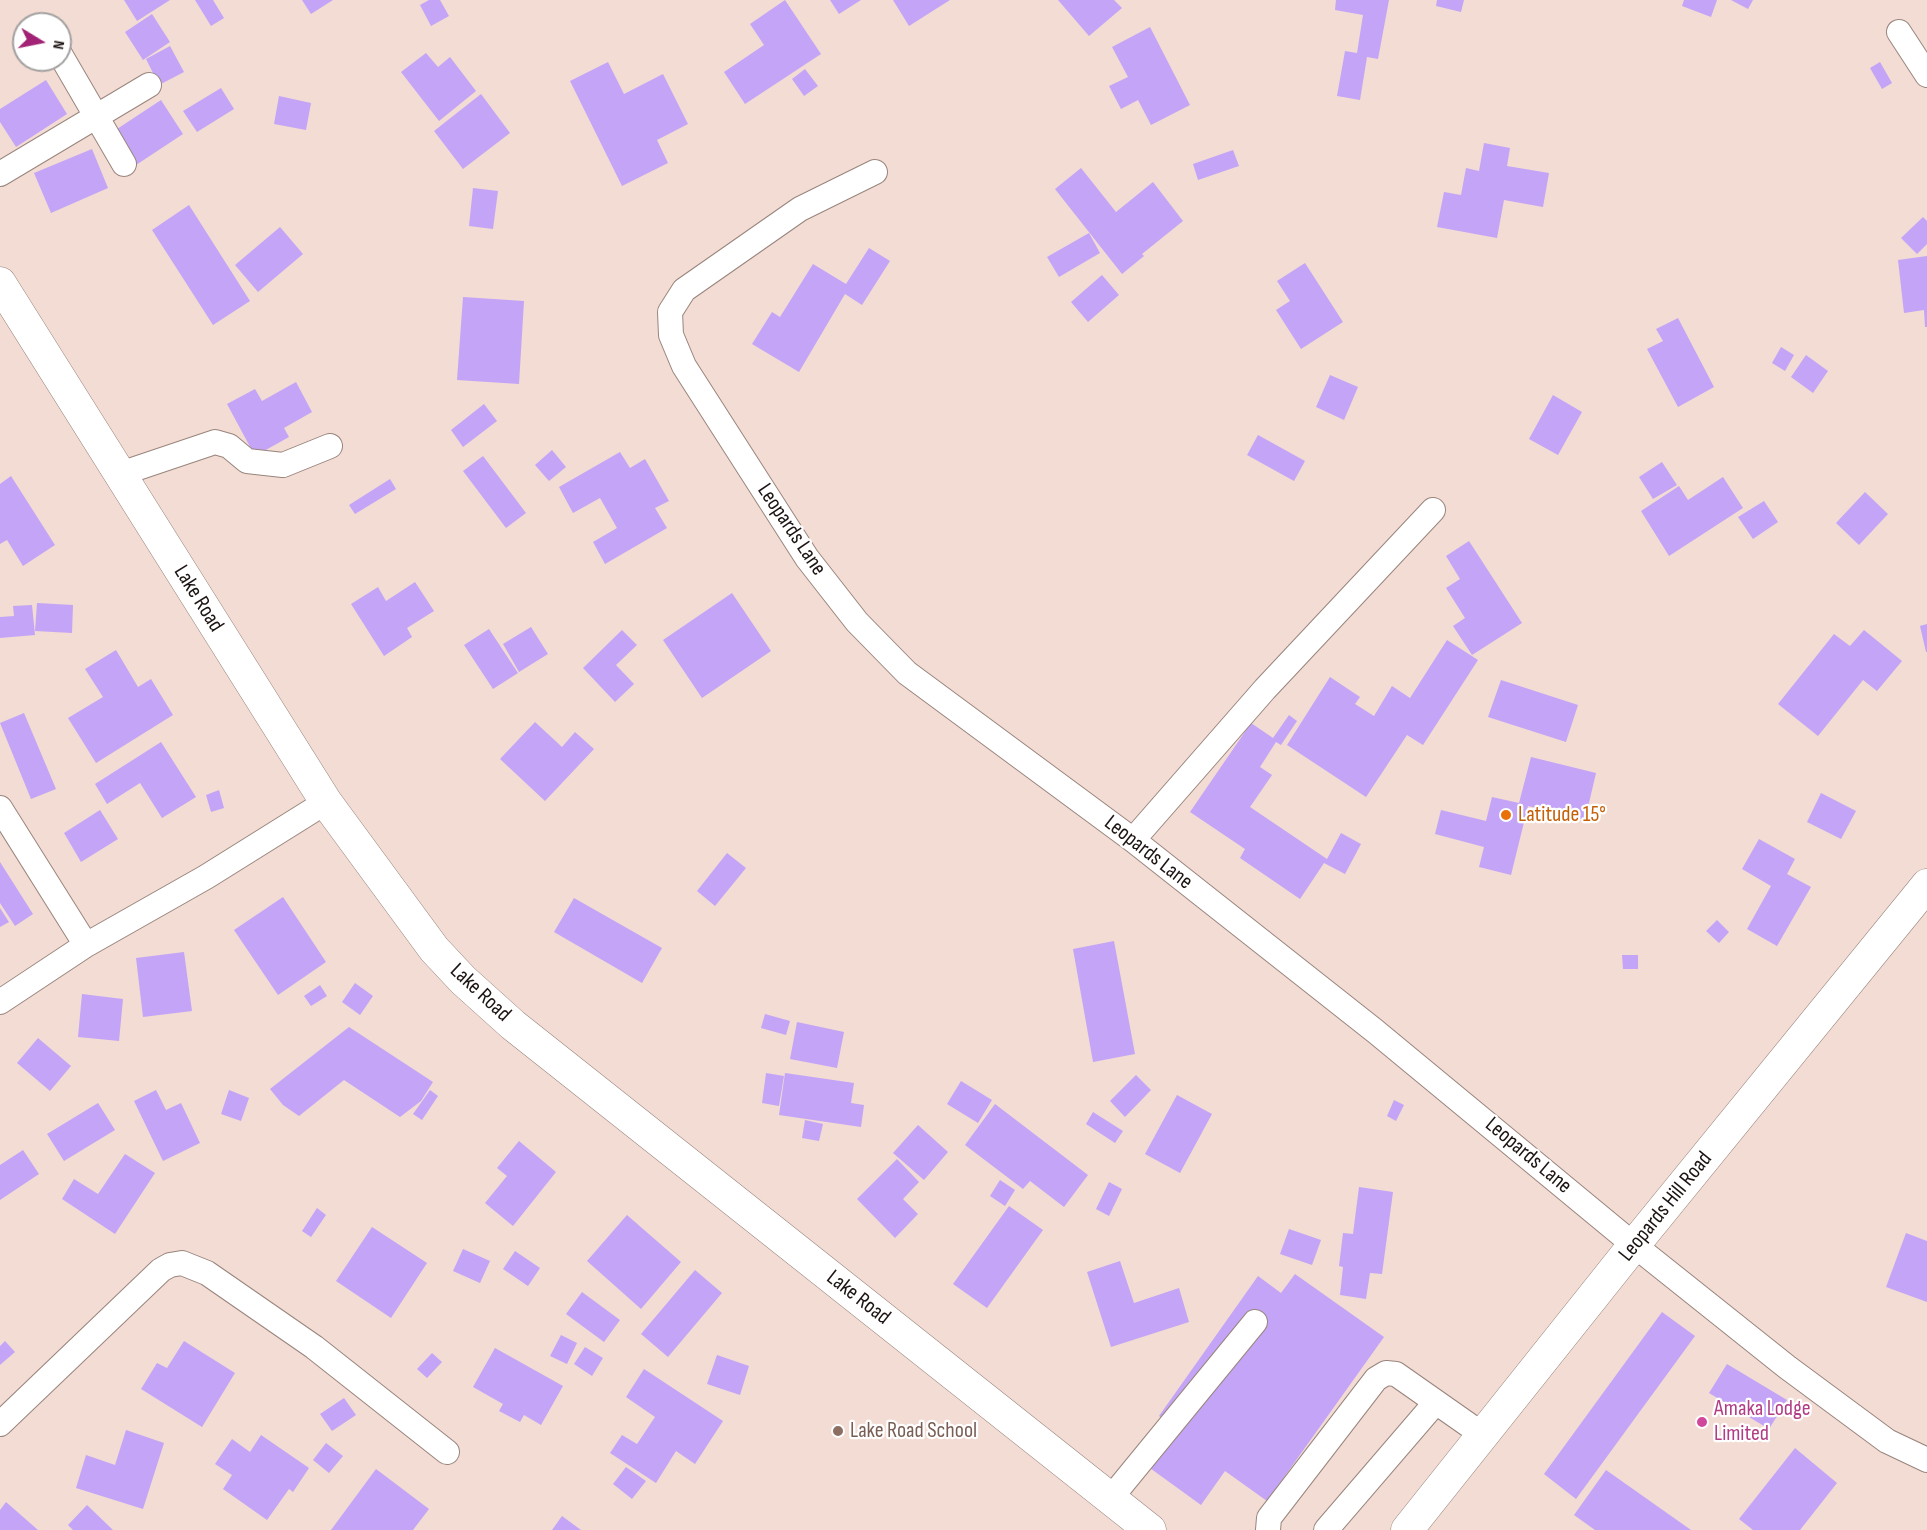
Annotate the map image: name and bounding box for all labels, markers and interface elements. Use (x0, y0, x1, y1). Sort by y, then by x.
north arrow (12, 12, 72, 72)
text: N (48, 39, 68, 51)
street label: Leopards Lane (751, 479, 831, 581)
street label: Lake Road (167, 561, 229, 637)
place label: Latitude 15° (1518, 802, 1606, 828)
marker: Latitude 15° (1499, 808, 1513, 822)
street label: Leopards Lane (1099, 810, 1197, 896)
street label: Lake Road (444, 958, 516, 1028)
street label: Leopards Lane (1479, 1112, 1577, 1200)
street label: Leopards Hill Road (1614, 1147, 1718, 1267)
street label: Lake Road (821, 1265, 895, 1331)
place label: Amaka Lodge Limited (1714, 1396, 1811, 1448)
marker: Amaka Lodge Limited (1695, 1415, 1709, 1429)
place label: Lake Road School (850, 1418, 977, 1444)
marker: Lake Road School (831, 1424, 845, 1438)

